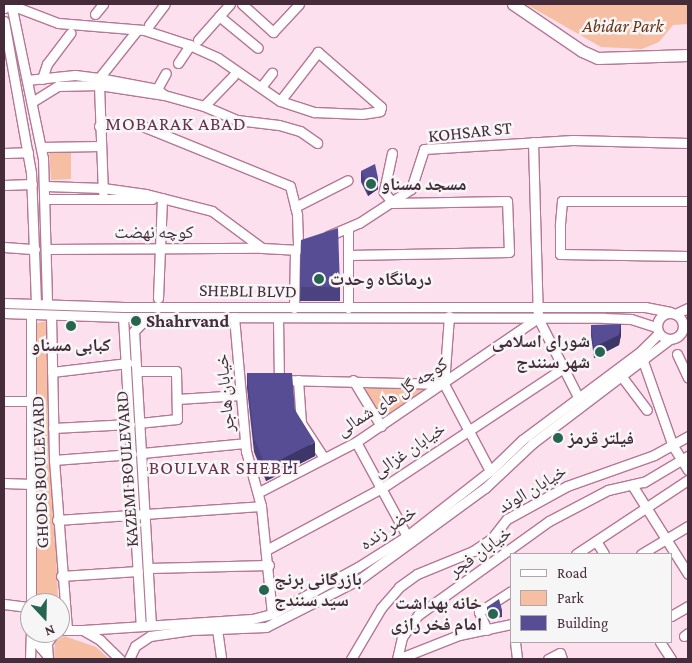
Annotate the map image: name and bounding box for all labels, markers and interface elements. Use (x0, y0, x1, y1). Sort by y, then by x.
park label: Abidar Park (583, 15, 663, 37)
district label: MOBARAK ABAD (104, 113, 248, 135)
street label: KOHSAR ST (427, 117, 513, 147)
place label: مسجد مسناو (381, 173, 467, 195)
marker: مسجد مسناو (365, 178, 377, 190)
street label: کوچه نهضت (114, 221, 194, 243)
place label: درمانگاه وحدت (330, 268, 432, 290)
marker: درمانگاه وحدت (312, 272, 326, 286)
street label: SHEBLI BLVD (199, 279, 297, 303)
place label: Shahrvand (146, 310, 229, 332)
marker: Shahrvand (130, 315, 142, 327)
marker: کبابی مسناو (65, 320, 77, 332)
place label: شورای اسلامی شهر سنندج (492, 331, 590, 374)
place label: کبابی مسناو (31, 334, 111, 356)
marker: شورای اسلامی شهر سنندج (594, 346, 606, 358)
street label: خیابان هاجر (211, 353, 239, 433)
street label: کوچه گل های شمالی (332, 353, 452, 441)
street label: KAZEMI BOULEVARD (111, 390, 143, 548)
street label: GHODS BOULEVARD (27, 395, 53, 549)
street label: خیابان غزالی (369, 418, 449, 482)
place label: فیلتر قرمز (568, 427, 634, 449)
marker: فیلتر قرمز (552, 432, 564, 444)
district label: BOULVAR SHEBLI (147, 457, 301, 479)
street label: خیابان الوند (494, 460, 570, 518)
street label: خضر زنده (355, 501, 421, 555)
street label: خیابان فجر (444, 522, 516, 582)
legend (510, 553, 672, 643)
text: Road (557, 565, 587, 581)
place label: بازرگانی برنج سید سنندج (274, 569, 362, 612)
marker: بازرگانی برنج سید سنندج (258, 584, 270, 596)
text: Park (557, 590, 584, 606)
north arrow (20, 593, 70, 643)
place label: خانه بهداشت امام فخر رازی (390, 593, 482, 636)
marker: خانه بهداشت امام فخر رازی (486, 607, 500, 621)
text: Building (557, 615, 608, 631)
text: N (43, 622, 57, 640)

